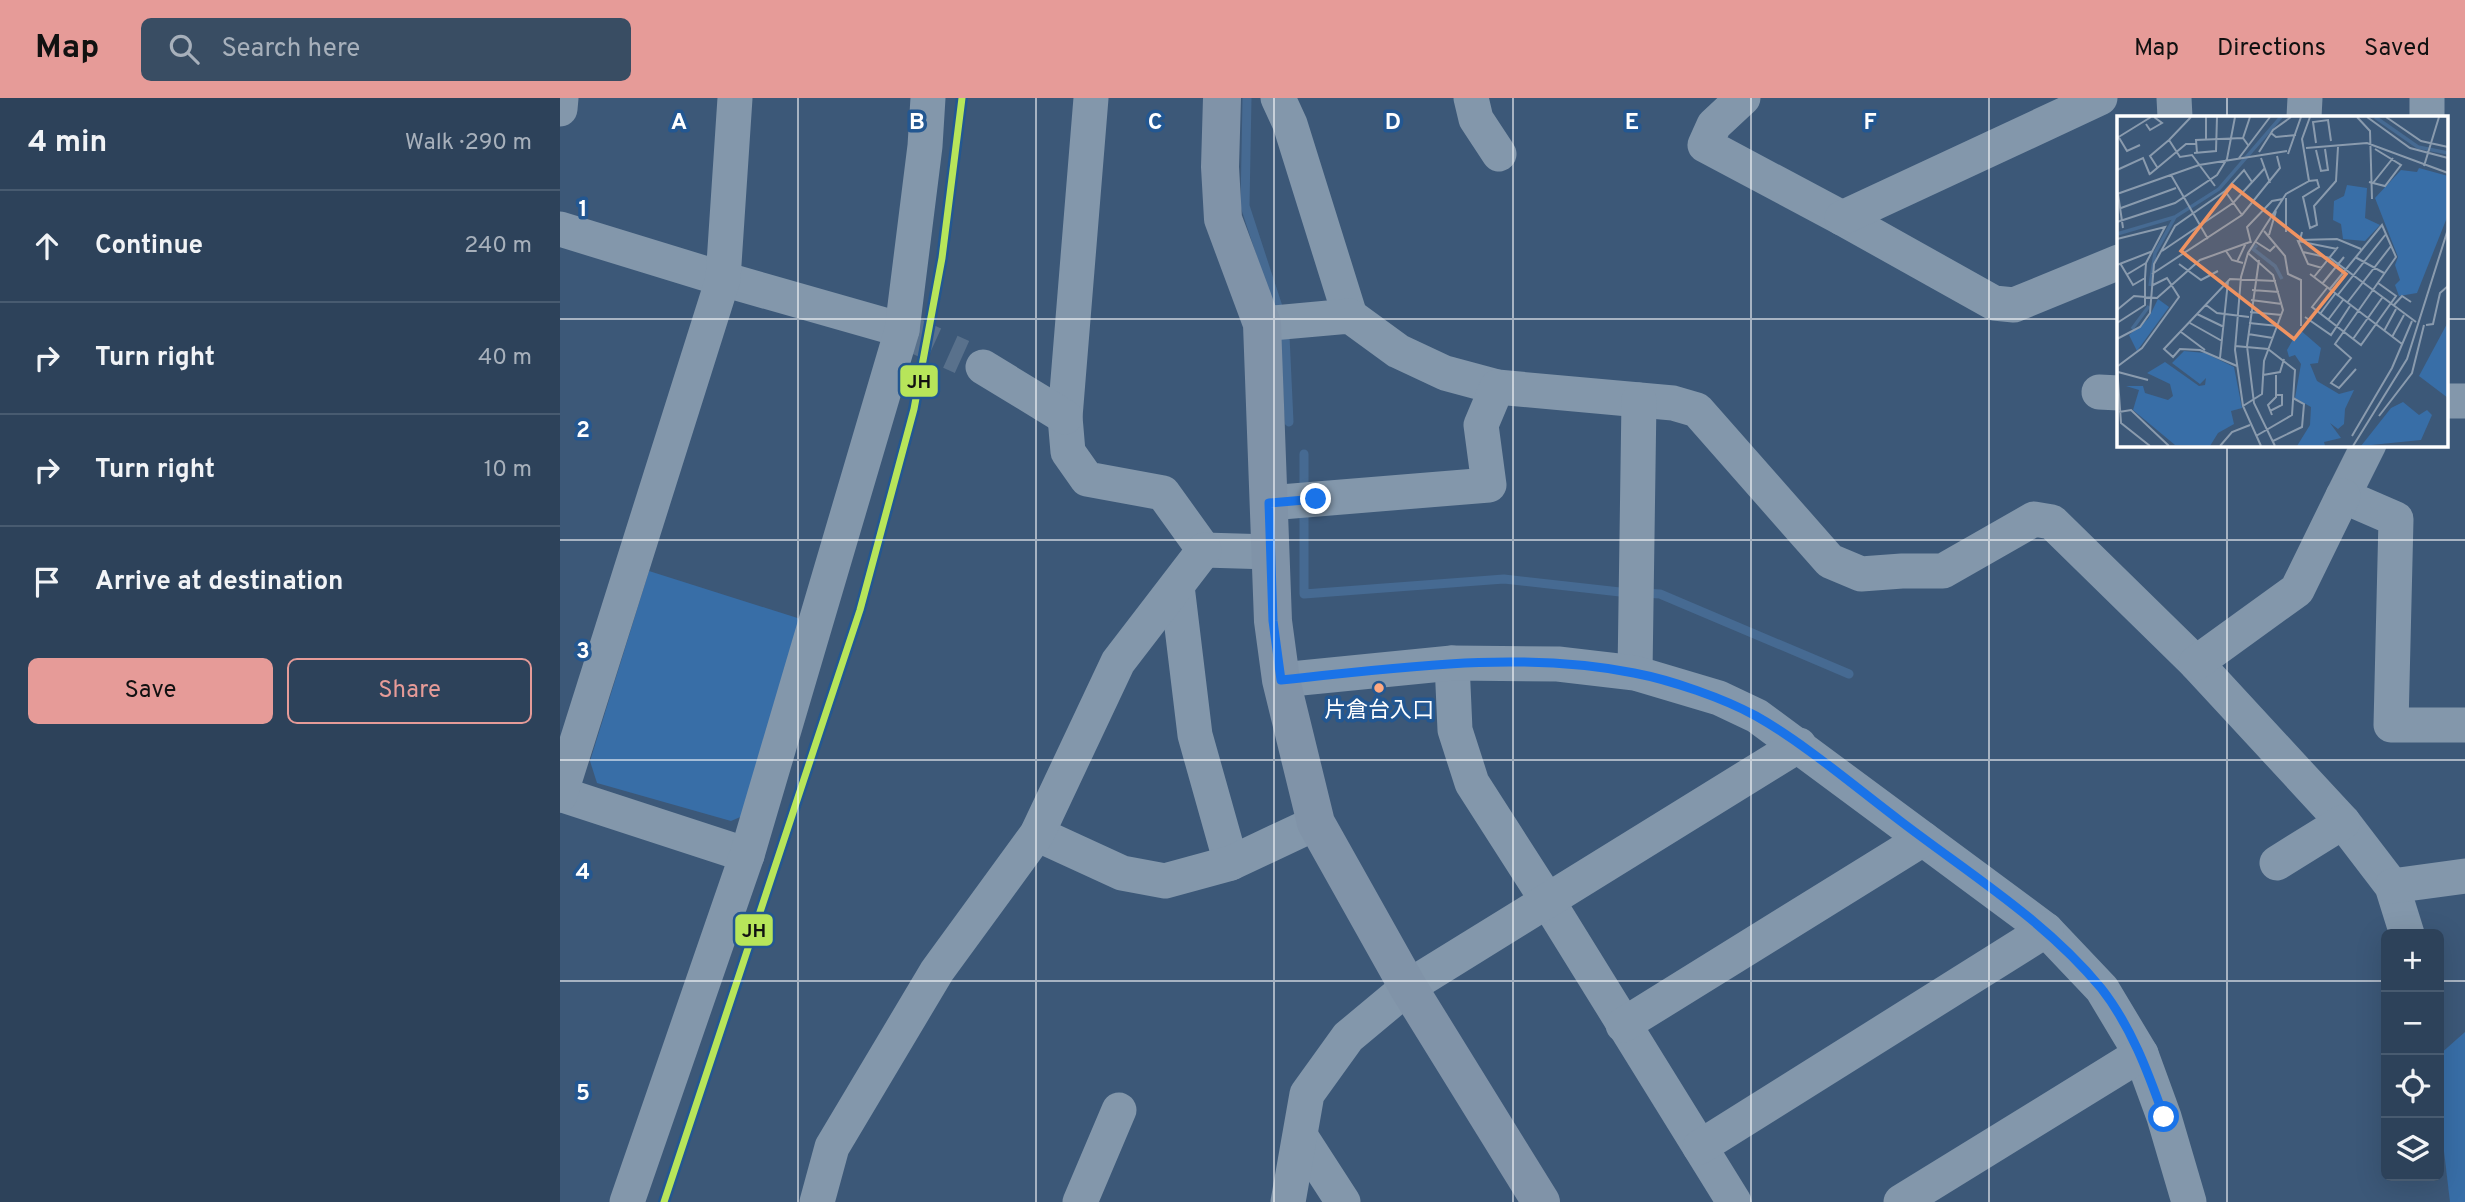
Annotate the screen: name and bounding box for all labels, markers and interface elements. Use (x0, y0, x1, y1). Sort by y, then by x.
search box (141, 18, 631, 81)
text: Map (35, 28, 99, 70)
icon: search (165, 30, 203, 68)
text: Search here (221, 33, 360, 66)
text: Map (2134, 34, 2179, 64)
text: Directions (2217, 34, 2326, 64)
text: Saved (2364, 34, 2430, 64)
text: A (671, 109, 687, 138)
text: B (909, 109, 925, 138)
text: C (1148, 109, 1162, 138)
text: D (1385, 109, 1401, 138)
text: E (1625, 109, 1639, 138)
text: F (1863, 109, 1877, 138)
inset map (2117, 116, 2448, 446)
text: 4 min (28, 125, 107, 162)
text: Walk · 290 m (405, 129, 532, 158)
text: 1 (578, 196, 588, 225)
icon: ahead (28, 227, 66, 265)
text: Continue (95, 230, 203, 263)
text: 240 m (464, 232, 532, 261)
icon: right (28, 339, 66, 377)
text: Turn right (95, 342, 215, 375)
text: 40 m (478, 344, 532, 373)
line badge: JH (899, 364, 939, 398)
text: JH (907, 371, 931, 395)
text: 2 (576, 417, 590, 446)
icon: right (28, 451, 66, 489)
text: Turn right (95, 454, 215, 487)
text: 10 m (484, 456, 532, 485)
route end (1300, 483, 1331, 514)
icon: arrive (28, 563, 66, 601)
text: Arrive at destination (95, 566, 343, 599)
text: 3 (576, 638, 590, 667)
button: Save (28, 658, 273, 724)
button: Share (287, 658, 532, 724)
marker: 片倉台入口 (1372, 681, 1386, 695)
place label: 片倉台入口 (1324, 698, 1434, 725)
text: 4 (576, 859, 590, 888)
line badge: JH (734, 913, 774, 947)
text: JH (742, 920, 766, 944)
map controls (2381, 929, 2444, 1181)
button: + (2381, 929, 2444, 992)
button: − (2381, 992, 2444, 1055)
button: locate (2381, 1055, 2444, 1118)
text: 5 (576, 1080, 590, 1109)
route start (2148, 1101, 2179, 1132)
button: layers (2381, 1118, 2444, 1181)

